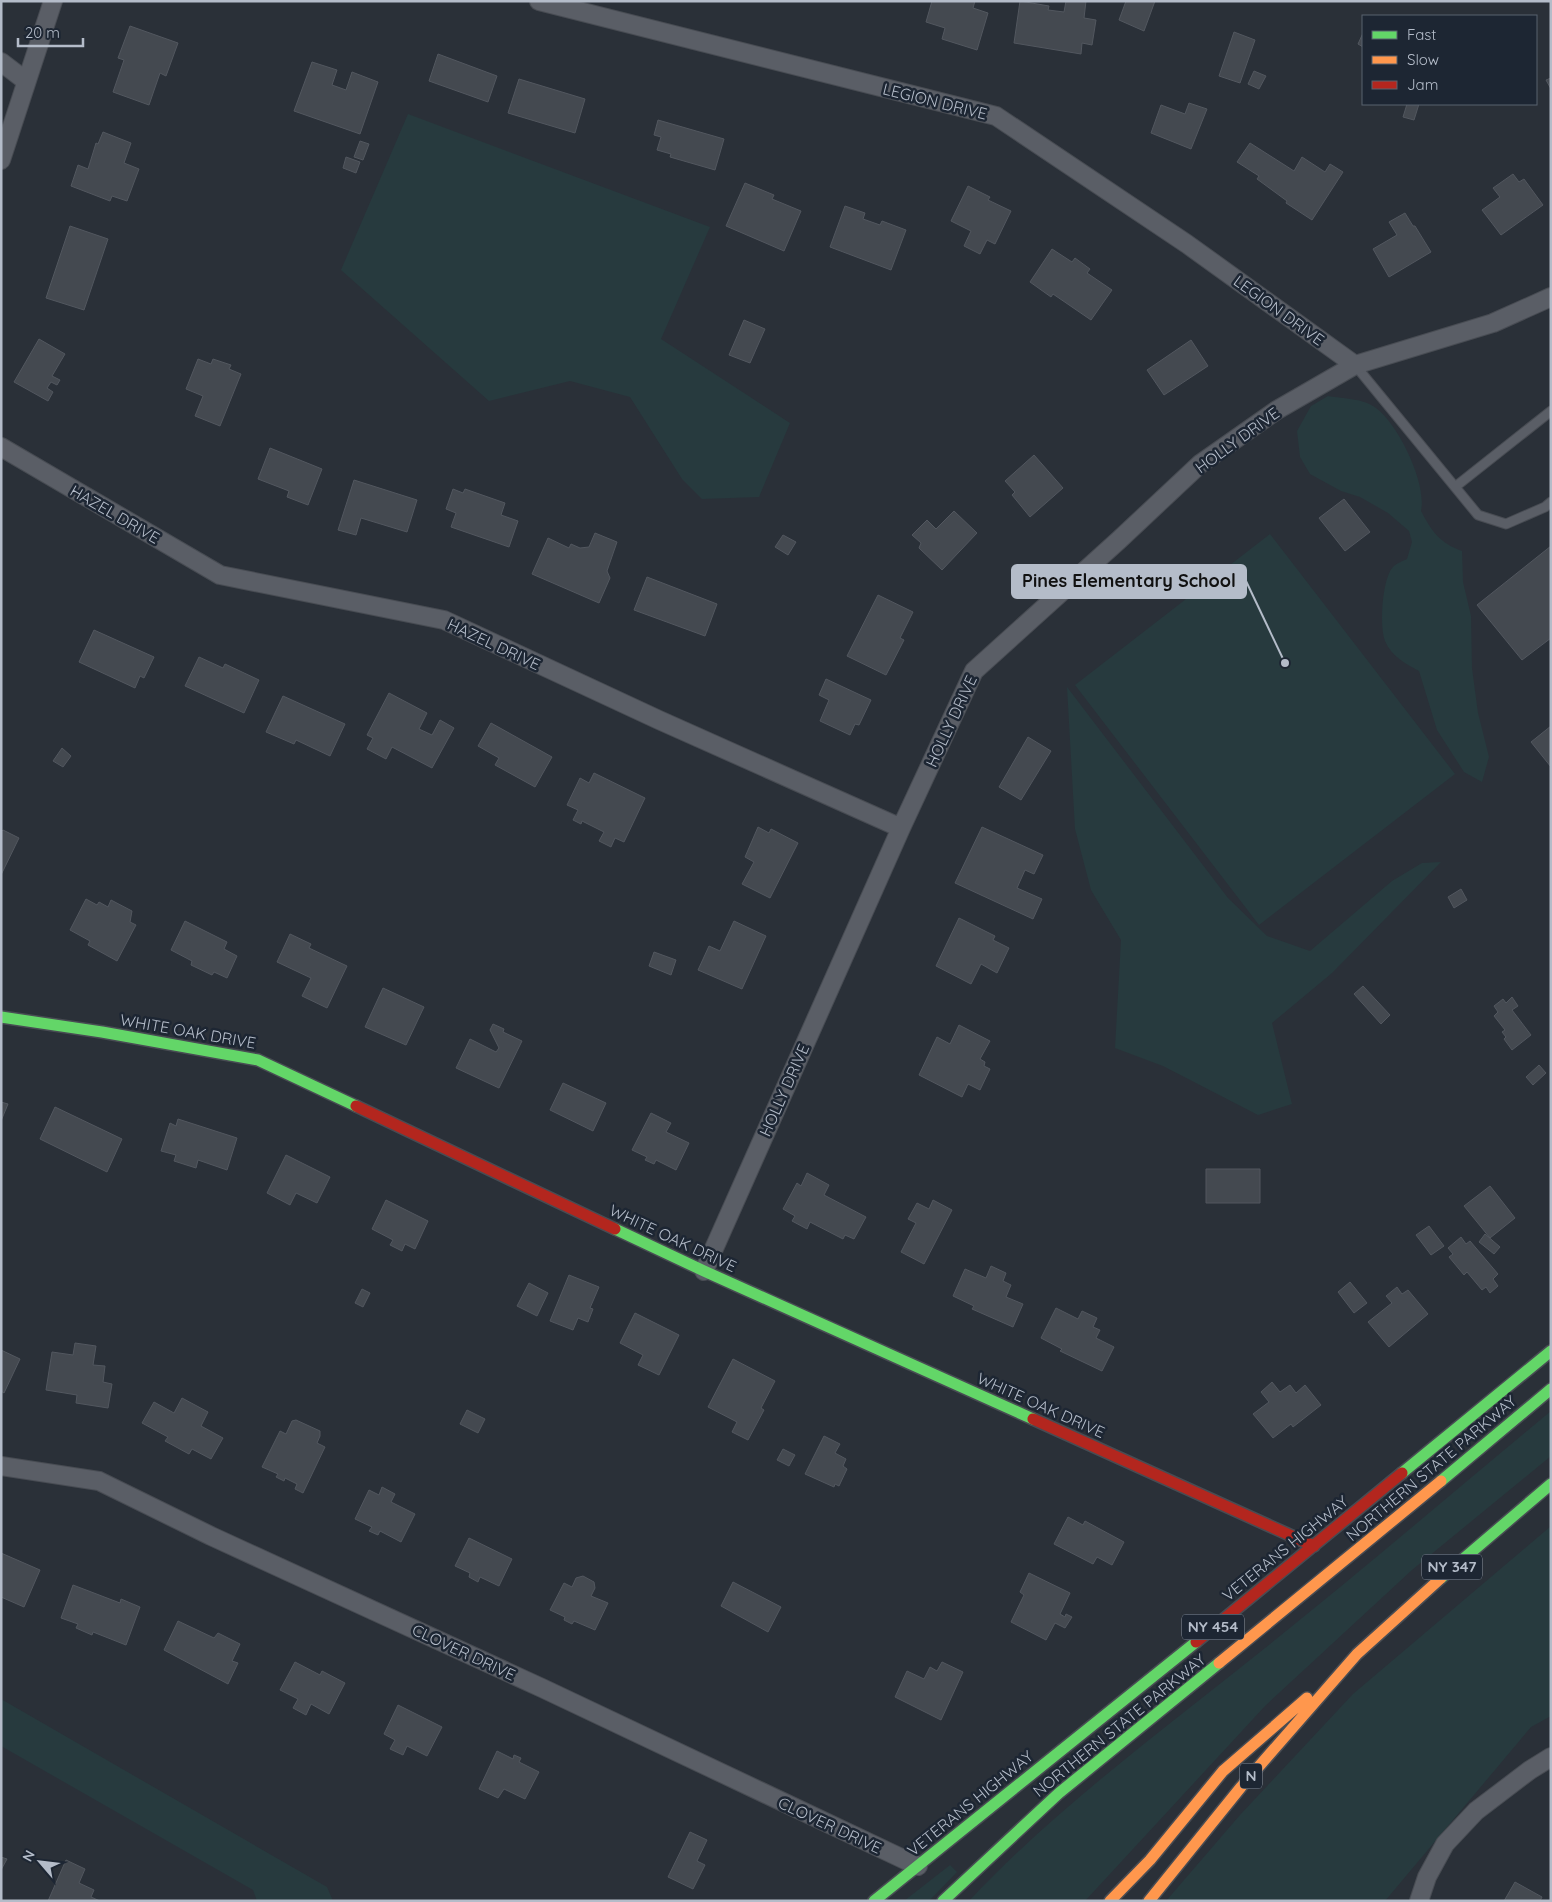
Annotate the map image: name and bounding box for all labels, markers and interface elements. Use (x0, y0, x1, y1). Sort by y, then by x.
scale bar (18, 15, 82, 47)
legend (1362, 15, 1537, 105)
text: 20 m (25, 23, 60, 42)
text: Fast (1407, 25, 1436, 44)
text: Slow (1407, 50, 1439, 69)
text: Jam (1407, 75, 1438, 94)
street label: LEGION DRIVE (881, 78, 989, 124)
street label: LEGION DRIVE (1230, 270, 1328, 350)
street label: HOLLY DRIVE (1191, 403, 1283, 477)
street label: HAZEL DRIVE (67, 480, 163, 548)
callout: Pines Elementary School (1012, 565, 1246, 598)
text: Pines Elementary School (1022, 569, 1236, 592)
street label: HAZEL DRIVE (444, 614, 544, 674)
street label: HOLLY DRIVE (921, 672, 981, 770)
street label: WHITE OAK DRIVE (118, 1009, 258, 1053)
street label: HOLLY DRIVE (755, 1041, 813, 1139)
street label: WHITE OAK DRIVE (606, 1200, 740, 1276)
street label: WHITE OAK DRIVE (974, 1368, 1108, 1442)
street label: NORTHERN STATE PARKWAY (1342, 1391, 1520, 1545)
street label: VETERANS HIGHWAY (1218, 1491, 1352, 1605)
road number: NY 347 (1422, 1554, 1482, 1580)
road number: NY 454 (1182, 1614, 1244, 1640)
street label: CLOVER DRIVE (409, 1619, 519, 1685)
street label: NORTHERN STATE PARKWAY (1029, 1649, 1209, 1801)
street label: VETERANS HIGHWAY (903, 1746, 1037, 1860)
road number: N (1240, 1764, 1262, 1788)
street label: CLOVER DRIVE (775, 1792, 885, 1858)
north arrow (15, 1837, 65, 1887)
text: N (18, 1847, 39, 1865)

